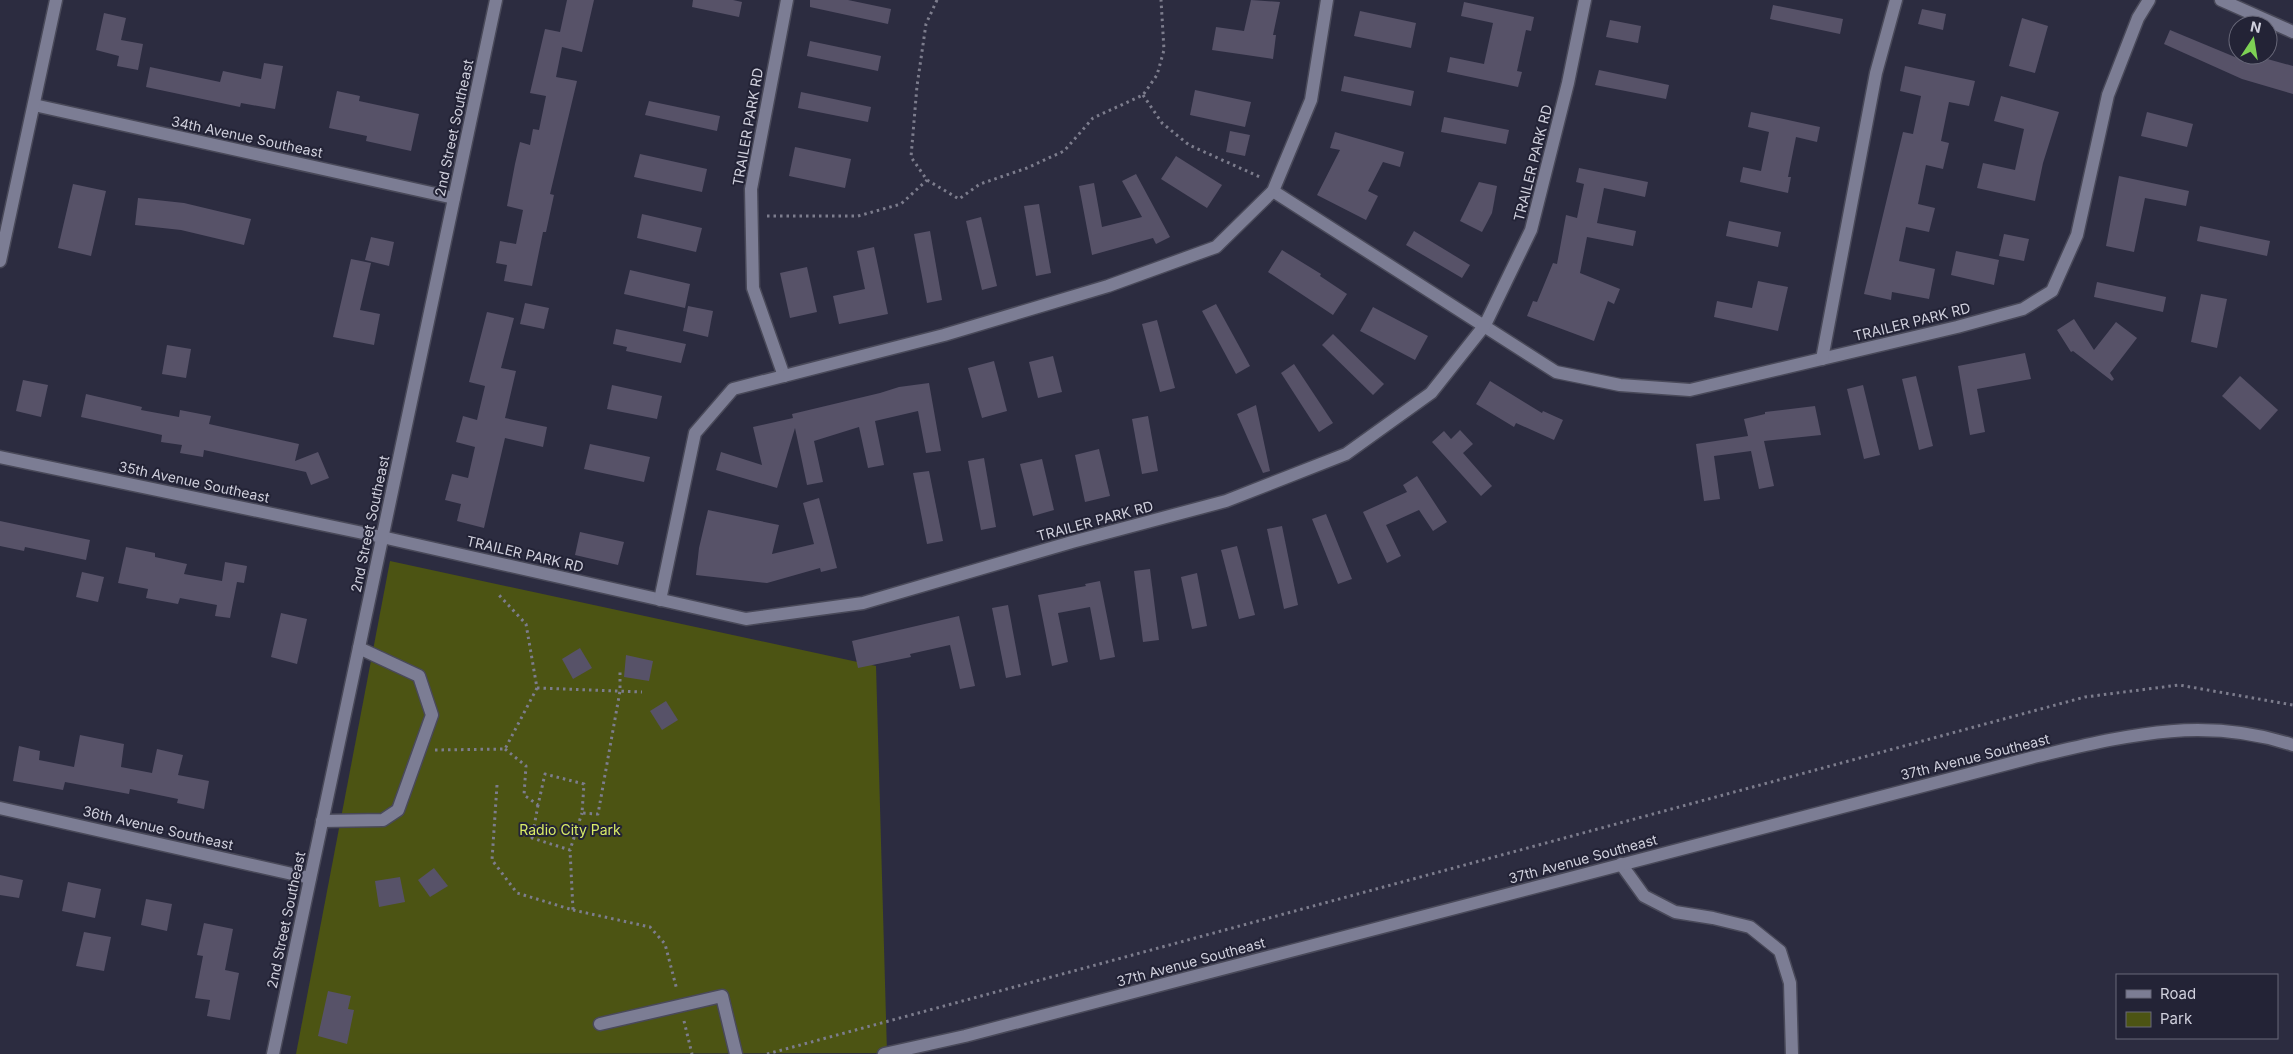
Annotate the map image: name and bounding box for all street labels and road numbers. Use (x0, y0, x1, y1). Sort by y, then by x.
street label: 2nd Street Southeast (431, 58, 476, 198)
street label: TRAILER PARK RD (729, 66, 766, 187)
street label: TRAILER PARK RD (1510, 103, 1555, 223)
street label: 34th Avenue Southeast (170, 112, 325, 161)
street label: TRAILER PARK RD (1852, 299, 1972, 344)
street label: 2nd Street Southeast (347, 454, 392, 594)
street label: 35th Avenue Southeast (117, 457, 271, 506)
street label: TRAILER PARK RD (1035, 497, 1155, 544)
street label: TRAILER PARK RD (465, 532, 585, 575)
street label: 37th Avenue Southeast (1899, 730, 2052, 783)
street label: 36th Avenue Southeast (81, 802, 235, 853)
street label: 37th Avenue Southeast (1507, 830, 1659, 887)
street label: 2nd Street Southeast (263, 850, 308, 990)
street label: 37th Avenue Southeast (1115, 933, 1267, 990)

